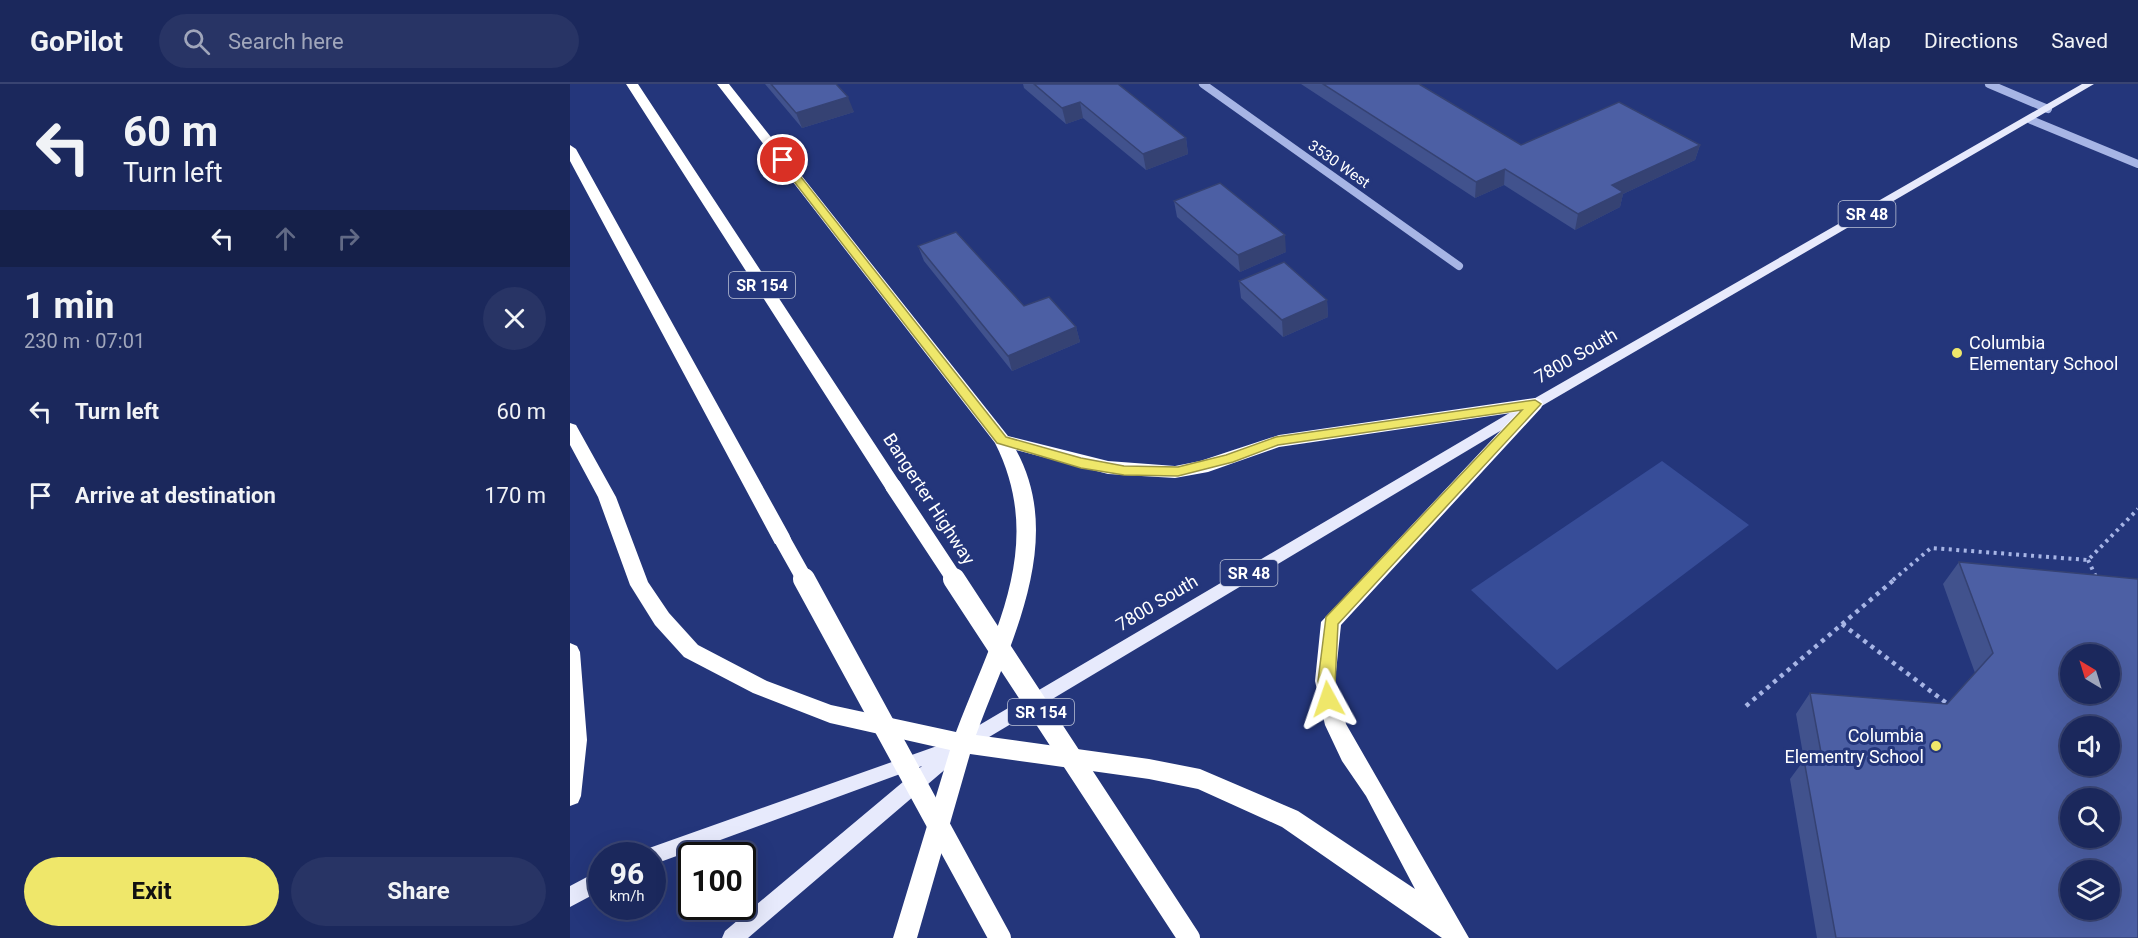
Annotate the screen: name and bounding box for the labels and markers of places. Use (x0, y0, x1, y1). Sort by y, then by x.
pin (757, 134, 808, 185)
place label: Columbia Elementary School (1969, 332, 2118, 374)
marker: Columbia Elementary School (1950, 346, 1964, 360)
place label: Columbia Elementry School (1785, 725, 1924, 767)
marker: Columbia Elementry School (1929, 739, 1943, 753)

